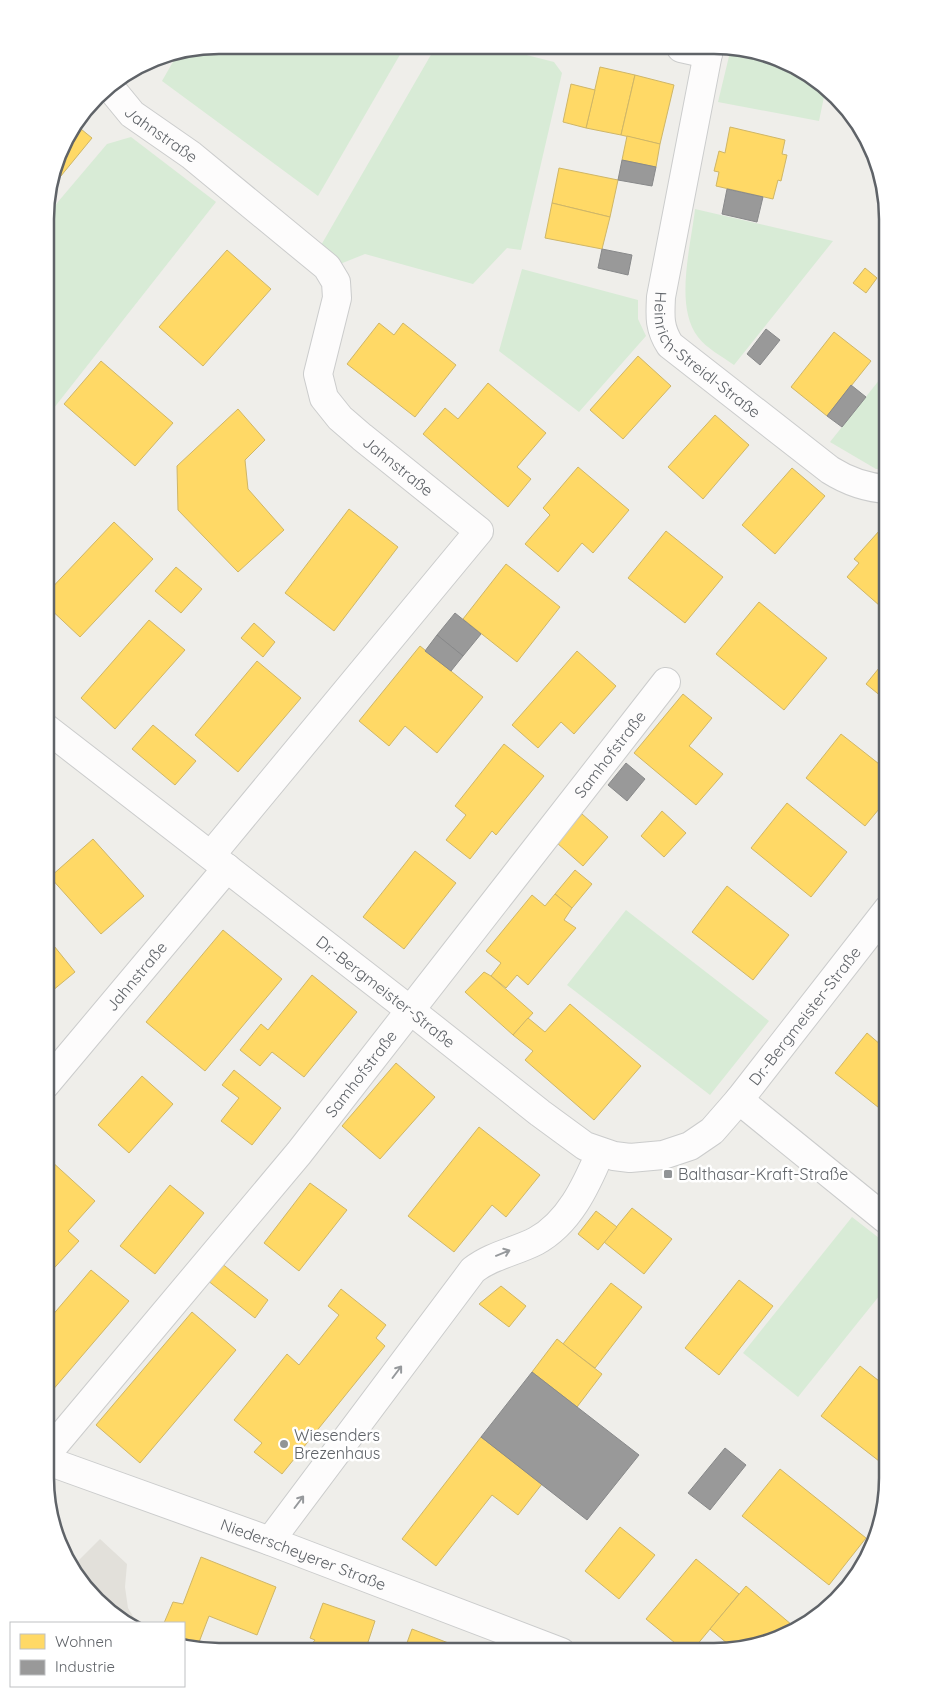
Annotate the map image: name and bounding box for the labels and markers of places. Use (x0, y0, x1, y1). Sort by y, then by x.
place label: Balthasar-Kraft-Straße (678, 1164, 848, 1184)
marker: Balthasar-Kraft-Straße (662, 1168, 674, 1180)
place label: Wiesenders Brezenhaus (294, 1425, 380, 1463)
marker: Wiesenders Brezenhaus (278, 1438, 290, 1450)

